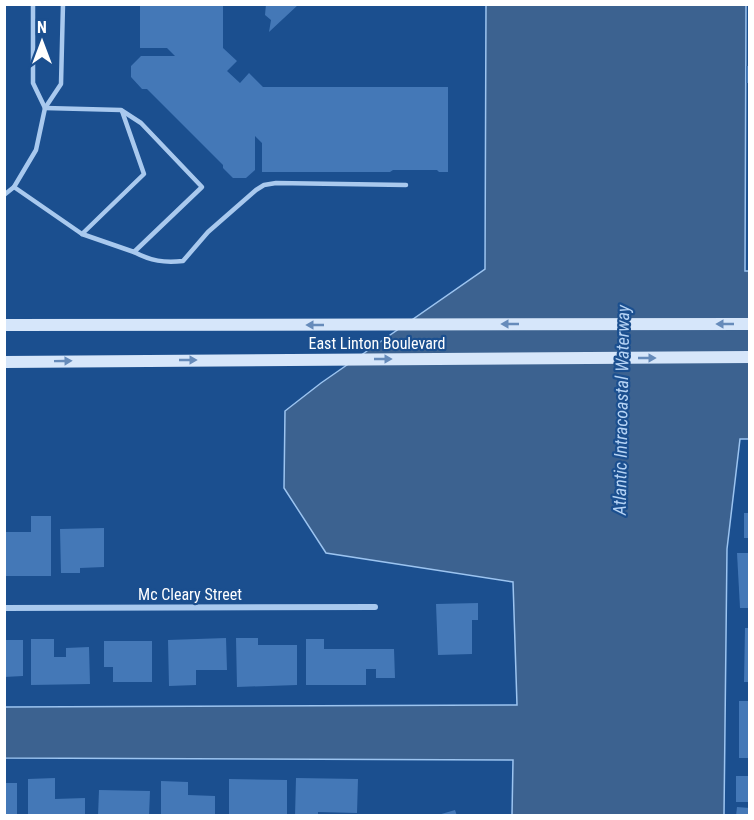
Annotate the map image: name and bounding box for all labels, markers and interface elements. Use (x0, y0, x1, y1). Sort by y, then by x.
north arrow (12, 12, 72, 72)
text: N (37, 18, 47, 37)
water label: Atlantic Intracoastal Waterway (609, 304, 633, 516)
one-way arrow (501, 319, 520, 329)
one-way arrow (716, 319, 735, 329)
one-way arrow (306, 320, 325, 330)
street label: East Linton Boulevard (308, 334, 446, 353)
one-way arrow (638, 353, 657, 363)
one-way arrow (374, 354, 393, 364)
one-way arrow (179, 355, 198, 365)
one-way arrow (53, 357, 72, 366)
street label: Mc Cleary Street (138, 585, 242, 604)

